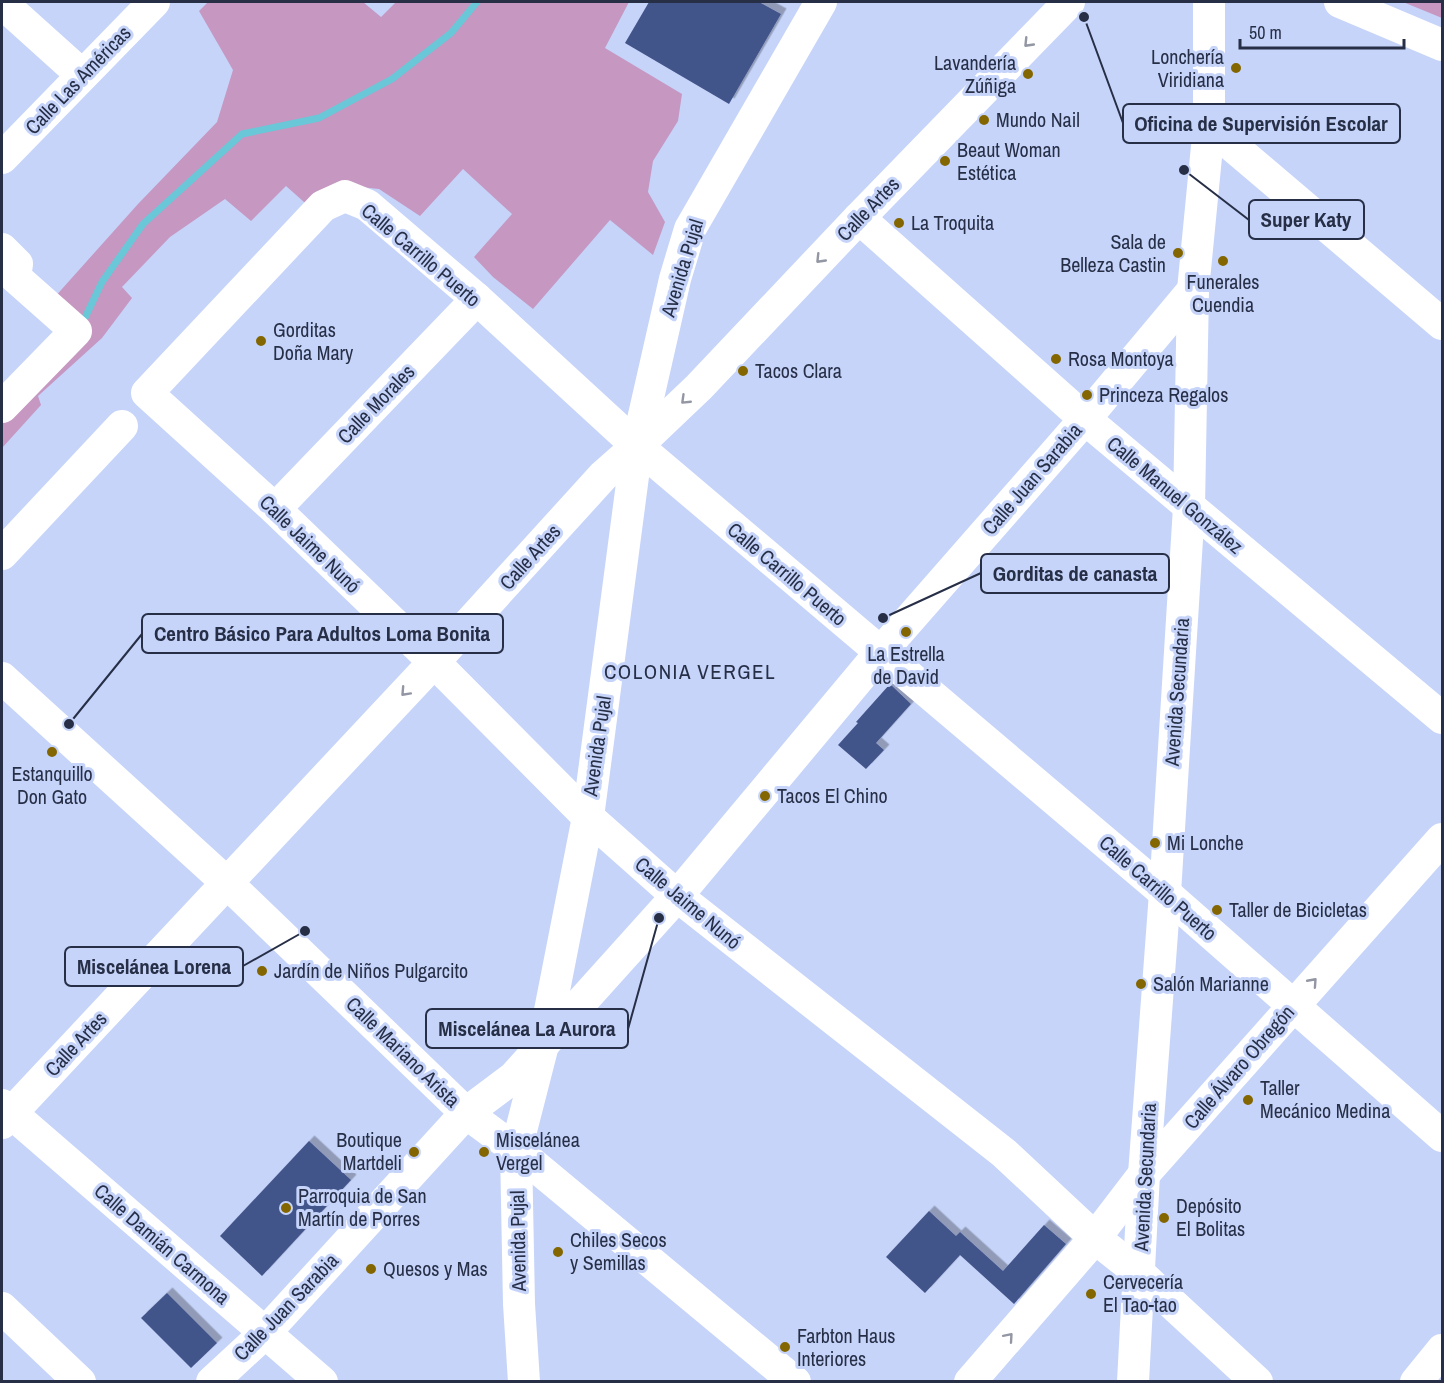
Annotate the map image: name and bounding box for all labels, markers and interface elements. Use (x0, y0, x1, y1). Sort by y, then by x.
scale bar (1240, 12, 1404, 50)
street label: Calle Las Américas (19, 19, 136, 140)
text: 50 m (1249, 20, 1282, 45)
one-way arrow (1025, 36, 1036, 47)
place label: Lonchería Viridiana (1151, 43, 1224, 93)
place label: Lavandería Zúñiga (934, 49, 1016, 99)
marker: Lonchería Viridiana (1229, 61, 1243, 75)
marker: Lavandería Zúñiga (1021, 67, 1035, 81)
callout: Oficina de Supervisión Escolar (1123, 104, 1400, 143)
place label: Mundo Nail (996, 106, 1080, 133)
text: Oficina de Supervisión Escolar (1134, 109, 1388, 138)
marker: Mundo Nail (977, 113, 991, 127)
place label: Beaut Woman Estética (957, 136, 1061, 186)
marker: Beaut Woman Estética (938, 154, 952, 168)
street label: Calle Artes (830, 171, 905, 247)
street label: Calle Carrillo Puerto (356, 197, 487, 312)
callout: Super Katy (1249, 200, 1364, 239)
text: Super Katy (1261, 205, 1352, 234)
place label: La Troquita (911, 209, 994, 236)
street label: Avenida Pujal (654, 216, 709, 321)
marker: La Troquita (892, 216, 906, 230)
place label: Sala de Belleza Castin (1060, 228, 1166, 278)
marker: Sala de Belleza Castin (1171, 246, 1185, 260)
one-way arrow (816, 252, 827, 263)
marker: Funerales Cuendia (1216, 254, 1230, 268)
place label: Funerales Cuendia (1187, 268, 1259, 318)
place label: Gorditas Doña Mary (273, 316, 354, 366)
marker: Gorditas Doña Mary (254, 334, 268, 348)
place label: Rosa Montoya (1068, 345, 1174, 372)
marker: Rosa Montoya (1049, 352, 1063, 366)
place label: Tacos Clara (755, 357, 842, 384)
street label: Calle Morales (331, 358, 420, 449)
marker: Tacos Clara (736, 364, 750, 378)
place label: Princeza Regalos (1099, 381, 1228, 408)
marker: Princeza Regalos (1080, 388, 1094, 402)
one-way arrow (682, 393, 692, 404)
street label: Calle Juan Sarabia (976, 417, 1088, 540)
street label: Calle Manuel González (1102, 430, 1249, 559)
street label: Calle Jaime Nunó (254, 489, 367, 599)
street label: Calle Carrillo Puerto (722, 516, 853, 631)
street label: Calle Artes (493, 518, 566, 595)
callout: Gorditas de canasta (981, 554, 1169, 593)
text: Gorditas de canasta (993, 559, 1158, 588)
callout: Centro Básico Para Adultos Loma Bonita (142, 614, 503, 653)
street label: Avenida Secundaria (1158, 617, 1195, 768)
text: Centro Básico Para Adultos Loma Bonita (154, 619, 491, 648)
marker: La Estrella de David (899, 625, 913, 639)
place label: La Estrella de David (867, 640, 945, 690)
district label: COLONIA VERGEL (604, 657, 776, 686)
one-way arrow (401, 686, 412, 696)
street label: Avenida Pujal (576, 694, 617, 799)
marker: Estanquillo Don Gato (45, 745, 59, 759)
place label: Estanquillo Don Gato (11, 760, 93, 810)
place label: Tacos El Chino (777, 782, 888, 809)
marker: Tacos El Chino (758, 789, 772, 803)
street label: Calle Carrillo Puerto (1094, 829, 1223, 946)
place label: Mi Lonche (1167, 829, 1244, 856)
marker: Mi Lonche (1148, 836, 1162, 850)
street label: Calle Jaime Nunó (630, 850, 747, 955)
place label: Taller de Bicicletas (1229, 896, 1367, 923)
marker: Taller de Bicicletas (1210, 903, 1224, 917)
callout: Miscelánea Lorena (65, 947, 243, 986)
text: Miscelánea Lorena (77, 952, 231, 981)
place label: Jardín de Niños Pulgarcito (274, 957, 468, 984)
marker: Jardín de Niños Pulgarcito (255, 964, 269, 978)
place label: Salón Marianne (1153, 970, 1269, 997)
marker: Salón Marianne (1134, 977, 1148, 991)
one-way arrow (1306, 979, 1317, 989)
street label: Calle Mariano Arista (341, 990, 466, 1113)
street label: Calle Álvaro Obregón (1177, 999, 1300, 1134)
street label: Calle Artes (39, 1005, 113, 1082)
callout: Miscelánea La Aurora (426, 1009, 628, 1048)
text: Miscelánea La Aurora (438, 1014, 616, 1043)
place label: Taller Mecánico Medina (1260, 1074, 1390, 1124)
marker: Taller Mecánico Medina (1241, 1093, 1255, 1107)
street label: Avenida Secundaria (1127, 1102, 1162, 1253)
place label: Boutique Martdeli (336, 1126, 402, 1176)
place label: Miscelánea Vergel (496, 1126, 580, 1176)
marker: Boutique Martdeli (407, 1145, 421, 1159)
marker: Miscelánea Vergel (477, 1145, 491, 1159)
street label: Calle Damián Carmona (89, 1177, 236, 1310)
place label: Parroquia de San Martín de Porres (298, 1182, 427, 1232)
street label: Avenida Pujal (503, 1190, 532, 1293)
place label: Depósito El Bolitas (1176, 1192, 1245, 1242)
marker: Parroquia de San Martín de Porres (279, 1201, 293, 1215)
marker: Depósito El Bolitas (1157, 1211, 1171, 1225)
place label: Chiles Secos y Semillas (570, 1226, 667, 1276)
marker: Chiles Secos y Semillas (551, 1245, 565, 1259)
street label: Calle Juan Sarabia (227, 1247, 344, 1366)
place label: Quesos y Mas (383, 1255, 488, 1282)
marker: Quesos y Mas (364, 1262, 378, 1276)
place label: Cervecería El Tao-tao (1103, 1268, 1183, 1318)
marker: Cervecería El Tao-tao (1084, 1287, 1098, 1301)
place label: Farbton Haus Interiores (797, 1322, 896, 1372)
one-way arrow (1002, 1334, 1013, 1344)
marker: Farbton Haus Interiores (778, 1340, 792, 1354)

